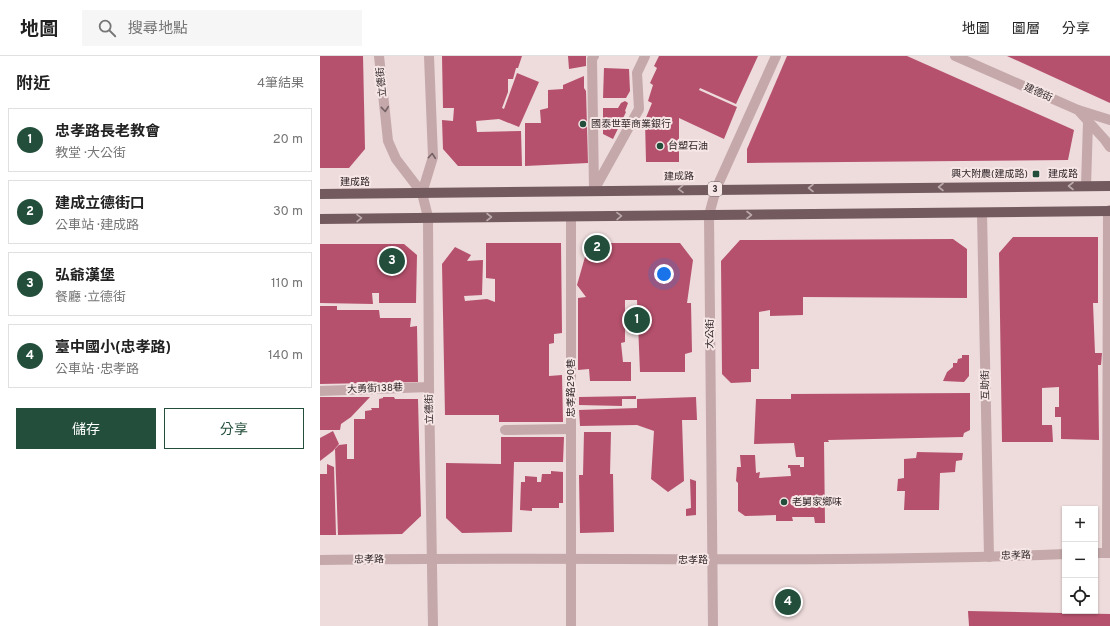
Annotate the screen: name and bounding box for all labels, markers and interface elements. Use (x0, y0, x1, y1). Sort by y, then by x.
search box (82, 10, 362, 46)
icon: search (96, 17, 118, 39)
text: 地圖 (20, 18, 58, 42)
text: 搜尋地點 (128, 20, 188, 39)
text: 地圖 (962, 21, 990, 38)
text: 圖層 (1012, 21, 1040, 38)
text: 分享 (1062, 21, 1090, 38)
street label: 立德街 (374, 66, 390, 98)
text: 附近 (16, 74, 50, 96)
text: 4筆結果 (257, 76, 304, 92)
street label: 建德街 (1022, 81, 1054, 105)
one-way arrow (380, 106, 389, 112)
place label: 國泰世華商業銀行 (591, 118, 671, 131)
marker: 國泰世華商業銀行 (578, 119, 588, 129)
text: 忠孝路長老教會 (55, 123, 160, 142)
text: 1 (27, 132, 33, 148)
text: 20 m (273, 132, 303, 148)
place label: 台塑石油 (668, 140, 708, 153)
marker: 台塑石油 (655, 141, 665, 151)
text: 教堂 · 大公街 (55, 146, 126, 162)
one-way arrow (428, 152, 437, 159)
place label: 興大附農(建成路) (951, 168, 1028, 181)
street label: 建成路 (1048, 168, 1078, 181)
marker: 興大附農(建成路) (1031, 169, 1041, 179)
street label: 建成路 (664, 170, 694, 184)
street label: 建成路 (340, 176, 370, 189)
road number: 3 (708, 182, 722, 196)
one-way arrow (1068, 182, 1074, 190)
one-way arrow (938, 183, 944, 191)
one-way arrow (808, 184, 814, 192)
one-way arrow (678, 185, 684, 193)
text: 建成立德街口 (55, 195, 145, 214)
text: 2 (26, 204, 34, 220)
text: 30 m (273, 204, 303, 220)
one-way arrow (746, 211, 752, 219)
one-way arrow (616, 212, 622, 220)
one-way arrow (486, 213, 492, 221)
one-way arrow (356, 214, 362, 222)
text: 公車站 · 建成路 (55, 218, 139, 234)
pin: 2 (584, 233, 610, 263)
pin: 3 (379, 246, 405, 276)
your location (654, 264, 674, 284)
text: 弘爺漢堡 (55, 267, 115, 286)
text: 3 (26, 276, 34, 292)
text: 110 m (271, 276, 303, 292)
text: 餐廳 · 立德街 (55, 290, 126, 306)
pin: 1 (624, 305, 650, 335)
street label: 大公街 (704, 319, 717, 349)
text: 臺中國小(忠孝路) (55, 339, 171, 358)
text: 4 (26, 348, 34, 364)
text: 140 m (268, 348, 303, 364)
street label: 忠孝路290巷 (565, 359, 578, 417)
text: 公車站 · 忠孝路 (55, 362, 139, 378)
street label: 互助街 (979, 370, 993, 400)
street label: 大勇街138巷 (347, 382, 403, 396)
street label: 立德街 (423, 394, 437, 424)
button: 儲存 (16, 408, 156, 449)
button: 分享 (164, 408, 304, 449)
place label: 老舅家鄉味 (792, 496, 842, 509)
marker: 老舅家鄉味 (779, 497, 789, 507)
map controls (1062, 506, 1098, 614)
button: + (1062, 506, 1098, 542)
button: − (1062, 542, 1098, 578)
street label: 忠孝路 (1001, 549, 1031, 563)
street label: 忠孝路 (354, 553, 384, 567)
street label: 忠孝路 (678, 554, 708, 567)
button: locate (1062, 578, 1098, 614)
pin: 4 (775, 587, 801, 617)

